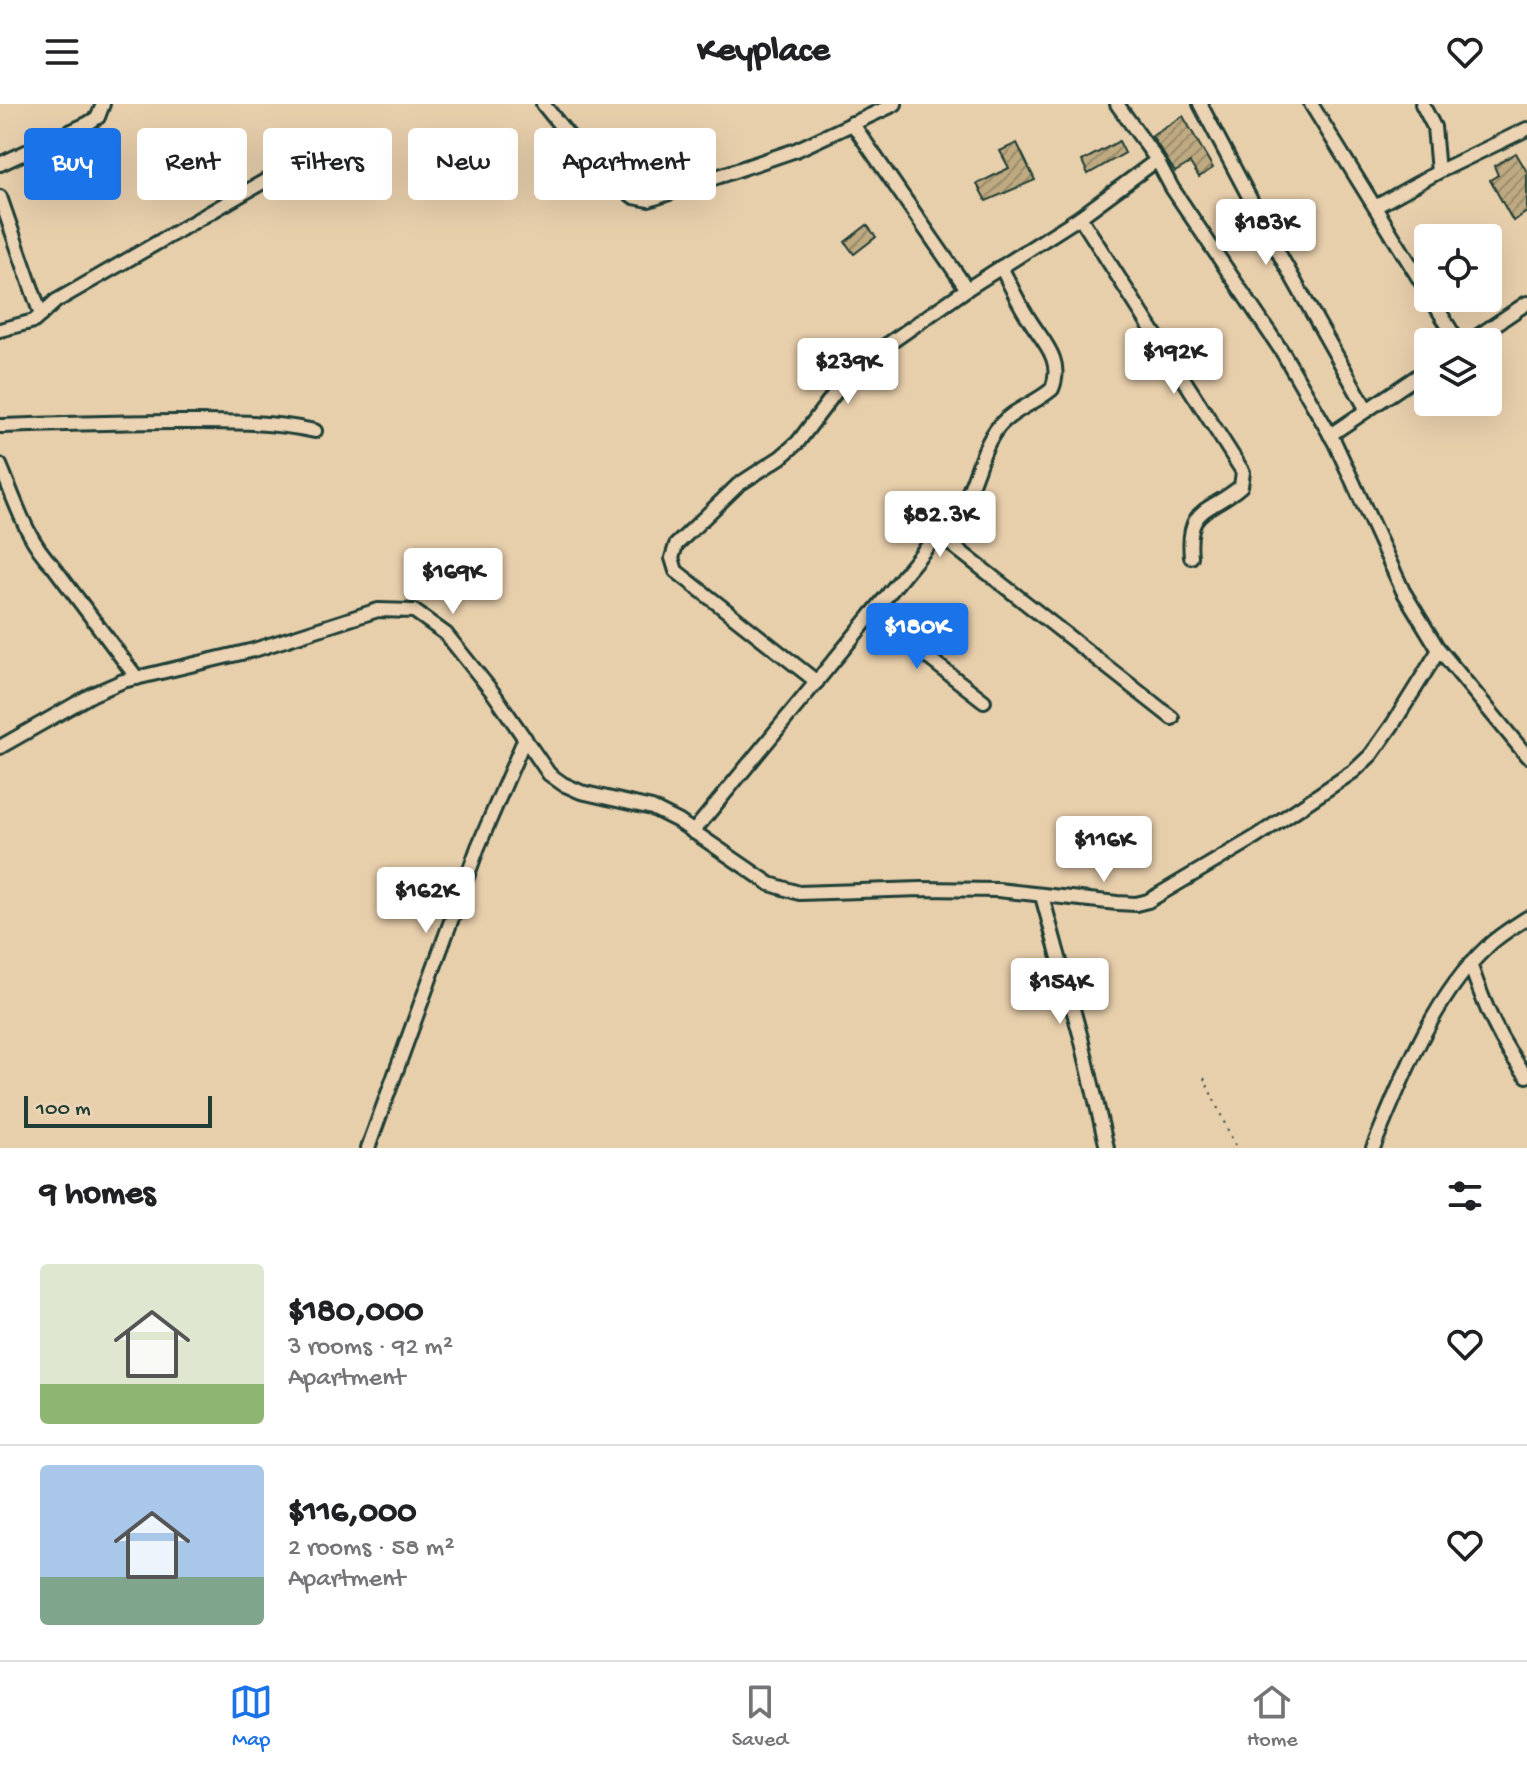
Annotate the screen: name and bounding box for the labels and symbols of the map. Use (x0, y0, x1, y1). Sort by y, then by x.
pin: $183K (1210, 199, 1322, 267)
pin: $192K (1118, 328, 1230, 396)
pin: $239K (792, 338, 904, 406)
pin: $82.3K (875, 491, 1005, 559)
pin: $169K (397, 548, 509, 616)
pin: $180K (861, 603, 973, 671)
pin: $116K (1048, 816, 1160, 884)
pin: $162K (370, 867, 482, 935)
pin: $154K (1004, 958, 1116, 1026)
scale bar (24, 1092, 212, 1128)

